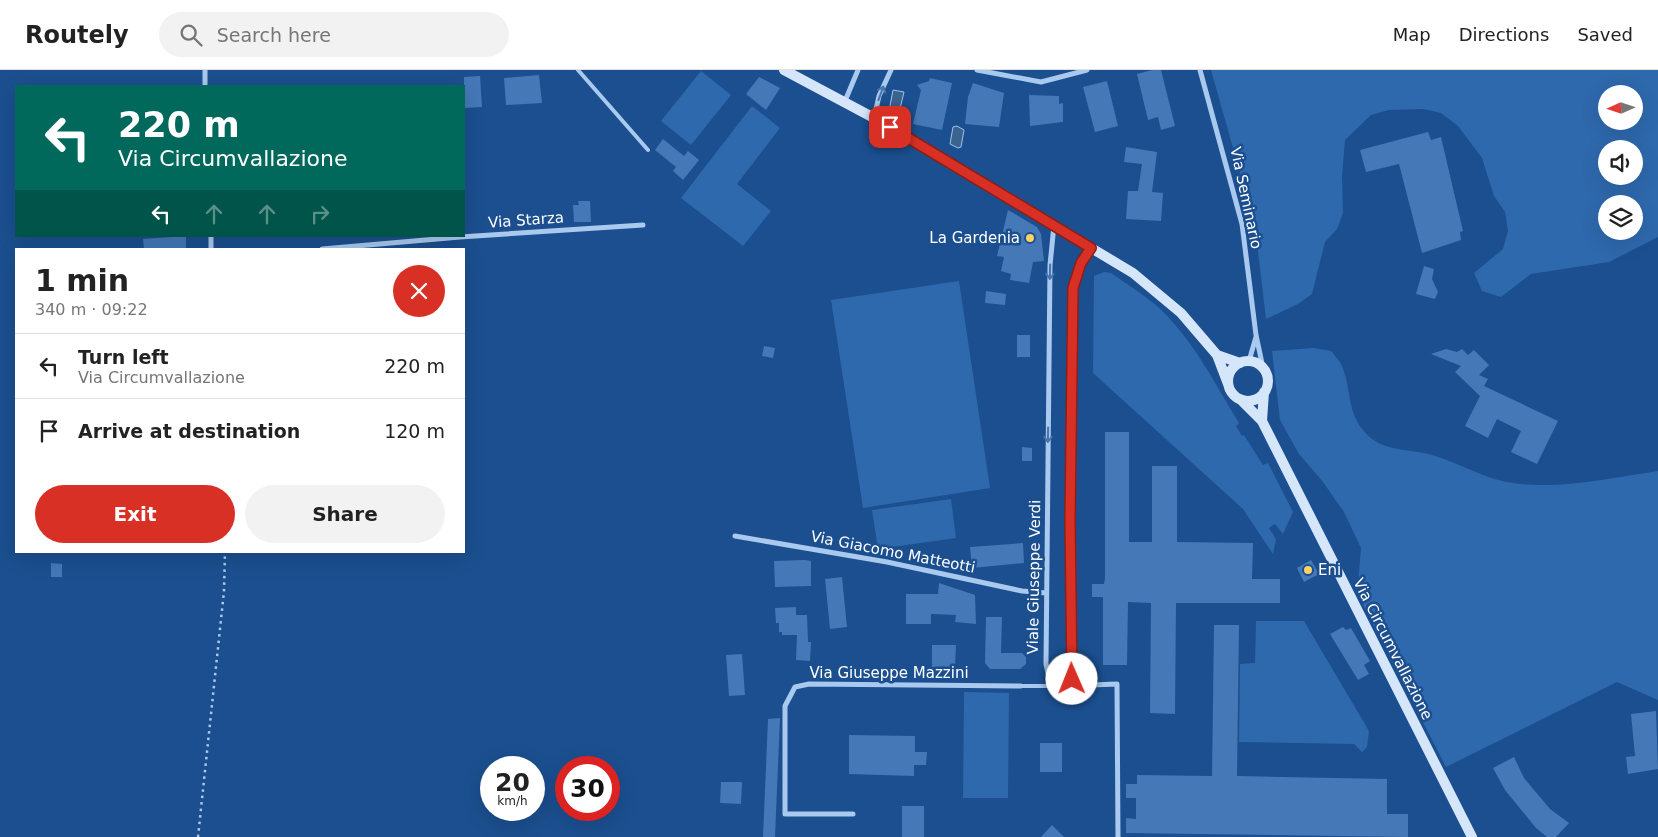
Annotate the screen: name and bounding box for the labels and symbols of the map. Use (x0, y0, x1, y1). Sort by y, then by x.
north arrow (1598, 85, 1642, 130)
one-way arrow (877, 86, 886, 101)
pin (869, 106, 911, 148)
street label: Via Seminario (1226, 145, 1266, 251)
street label: Via Starza (488, 208, 564, 232)
place label: La Gardenia (929, 229, 1020, 247)
marker: La Gardenia (1024, 232, 1036, 244)
one-way arrow (1045, 264, 1055, 280)
one-way arrow (1043, 426, 1053, 442)
street label: Viale Giuseppe Verdi (1024, 499, 1044, 655)
street label: Via Giacomo Matteotti (809, 527, 977, 577)
place label: Eni (1318, 561, 1341, 579)
marker: Eni (1302, 564, 1314, 576)
street label: Via Circumvallazione (1349, 575, 1437, 723)
position arrow (1045, 652, 1097, 704)
street label: Via Giuseppe Mazzini (809, 664, 969, 682)
speed limit sign: 30 (555, 756, 620, 821)

